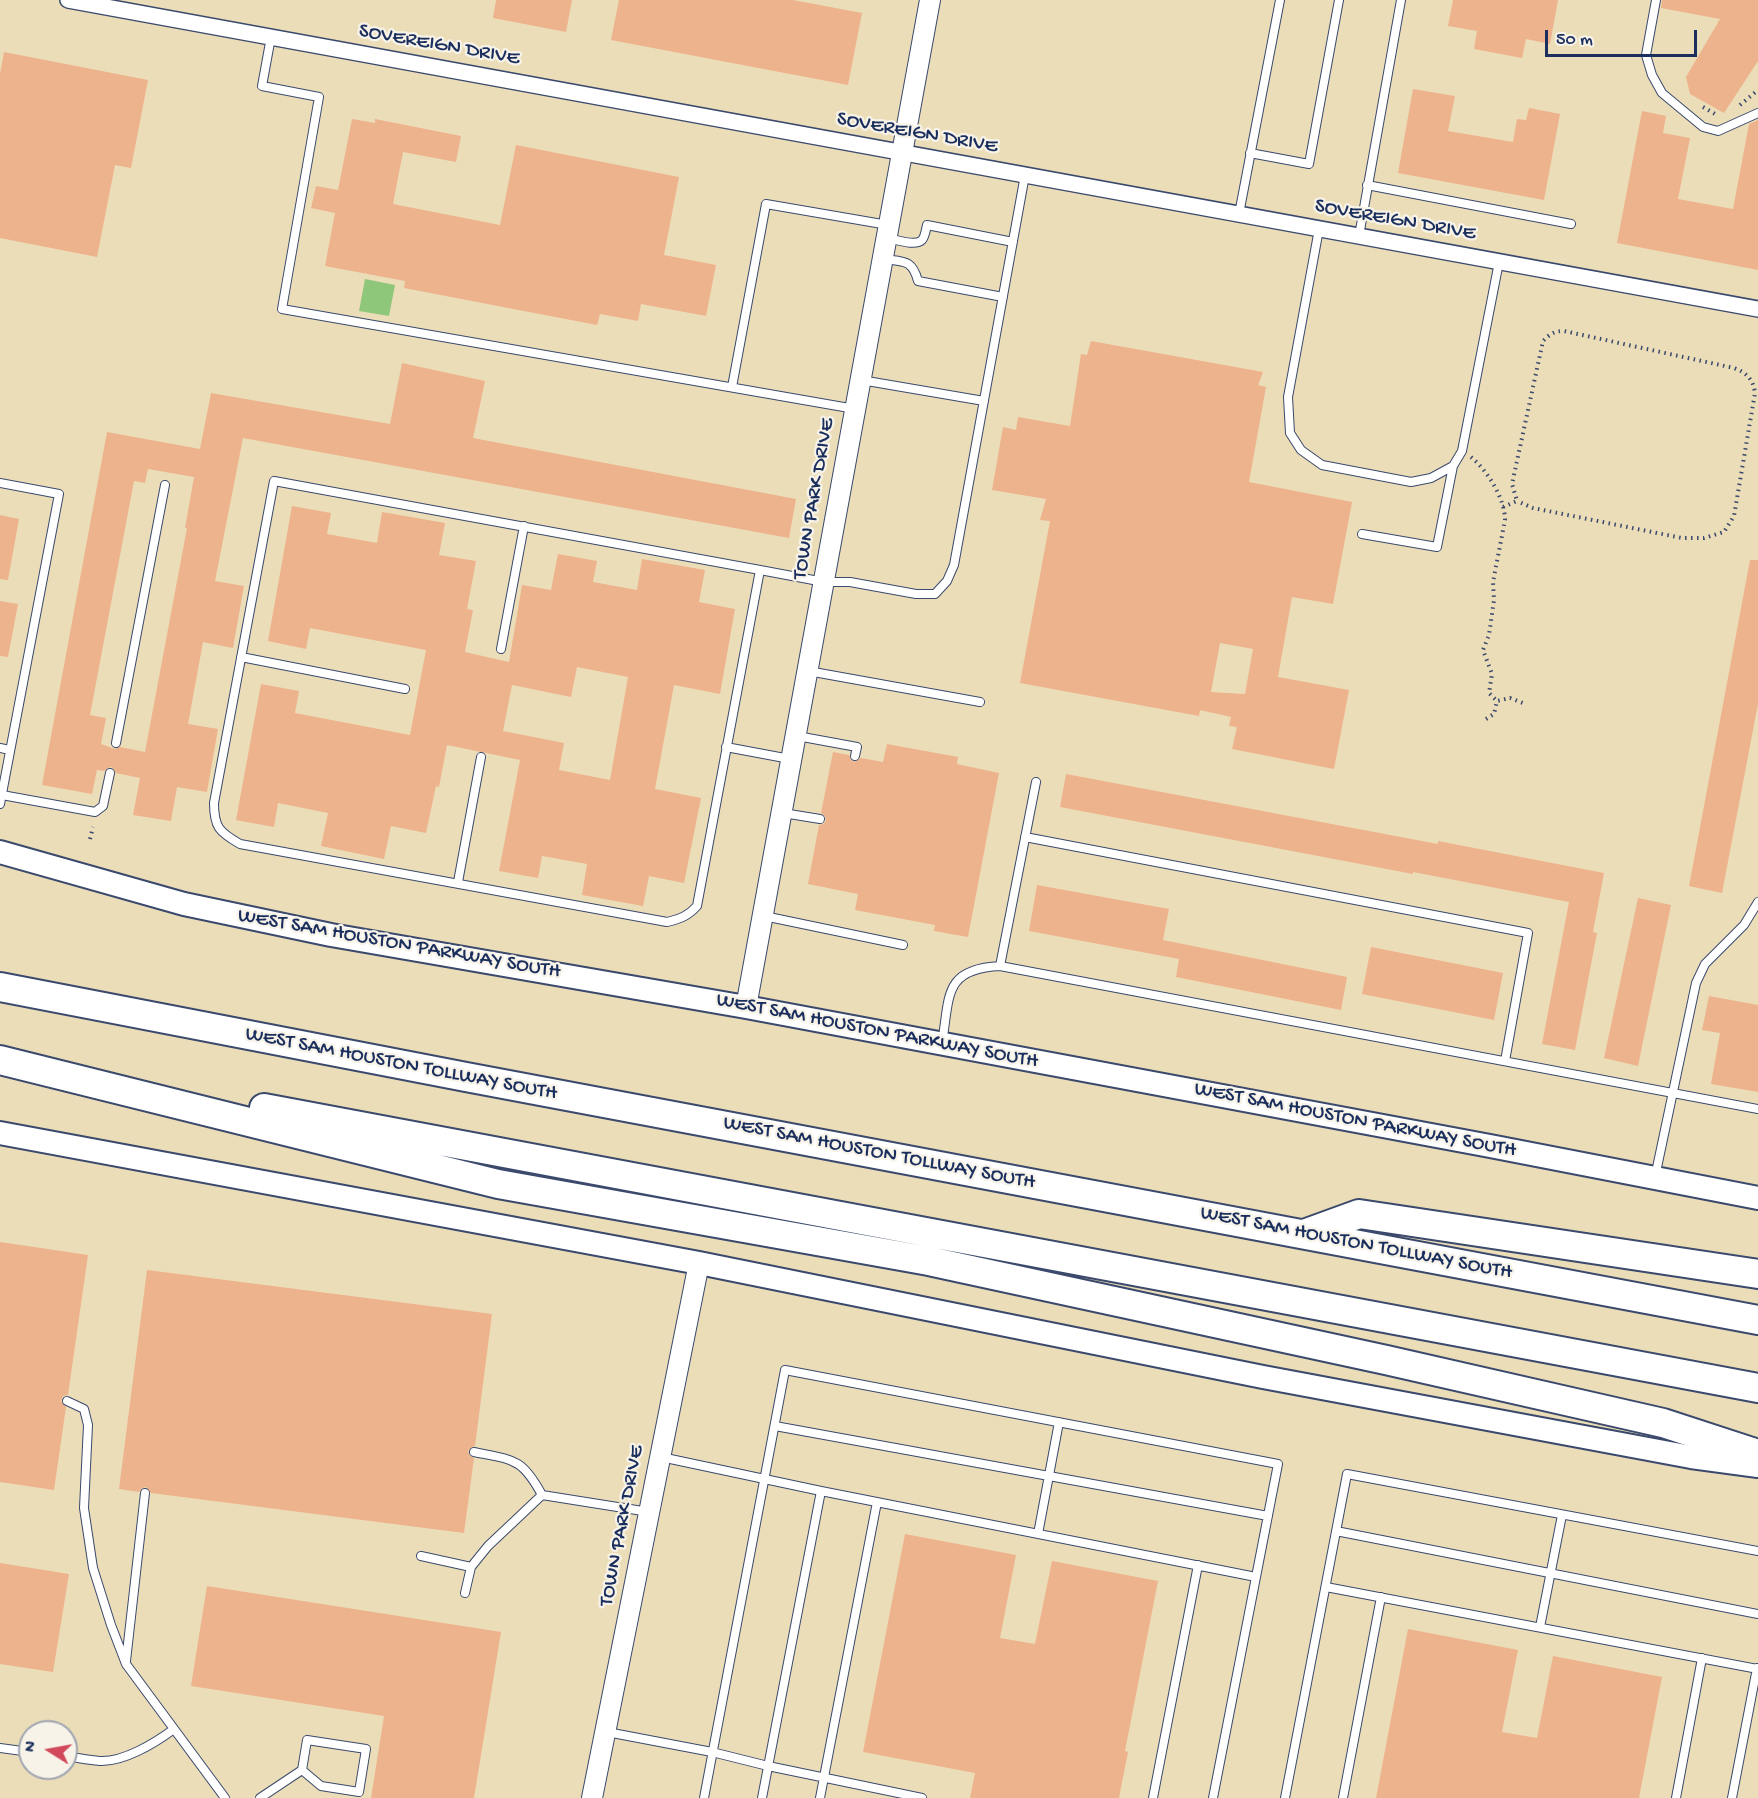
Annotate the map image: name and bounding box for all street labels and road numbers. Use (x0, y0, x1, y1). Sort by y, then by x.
street label: SOVEREIGN DRIVE (357, 19, 521, 73)
street label: SOVEREIGN DRIVE (835, 107, 999, 161)
street label: SOVEREIGN DRIVE (1313, 194, 1477, 248)
street label: TOWN PARK DRIVE (788, 416, 842, 582)
street label: WEST SAM HOUSTON PARKWAY SOUTH (236, 904, 562, 986)
street label: WEST SAM HOUSTON PARKWAY SOUTH (714, 988, 1040, 1076)
street label: WEST SAM HOUSTON TOLLWAY SOUTH (243, 1022, 559, 1108)
street label: WEST SAM HOUSTON PARKWAY SOUTH (1192, 1077, 1518, 1165)
street label: WEST SAM HOUSTON TOLLWAY SOUTH (721, 1111, 1037, 1197)
street label: WEST SAM HOUSTON TOLLWAY SOUTH (1198, 1201, 1514, 1287)
street label: TOWN PARK DRIVE (595, 1443, 651, 1609)

